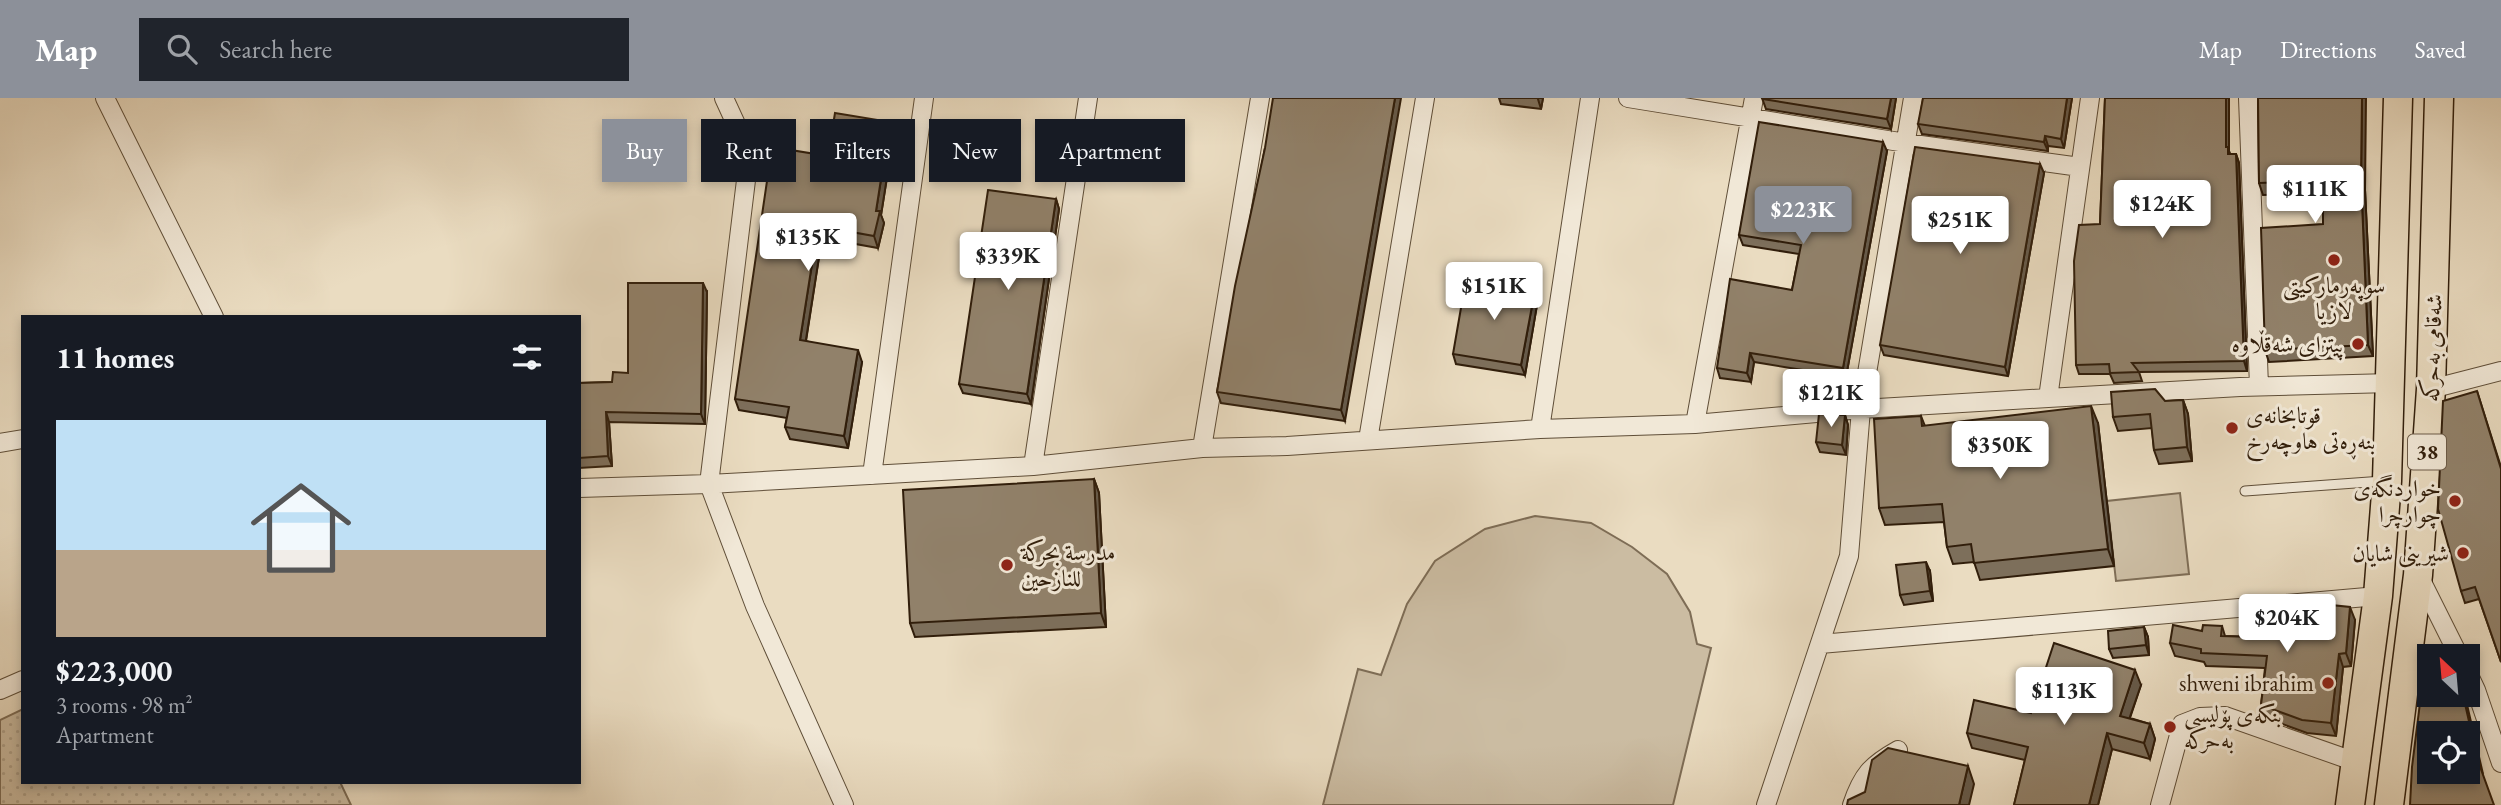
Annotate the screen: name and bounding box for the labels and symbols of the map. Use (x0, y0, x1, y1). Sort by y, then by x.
pin: $111K (2266, 166, 2364, 225)
pin: $124K (2113, 180, 2211, 240)
pin: $223K (1754, 186, 1852, 246)
pin: $251K (1911, 197, 2009, 256)
pin: $135K (759, 214, 857, 273)
pin: $339K (959, 232, 1057, 292)
marker: سوپه‌رمارکیتی لازیا (2326, 252, 2342, 268)
pin: $151K (1445, 262, 1543, 322)
place label: سوپه‌رمارکیتی لازیا (2283, 270, 2385, 326)
street label: شەقامی بەحرکە (2415, 293, 2449, 403)
place label: پیتزای شەقڵاوە (2231, 329, 2344, 361)
marker: پیتزای شەقڵاوە (2350, 336, 2366, 352)
pin: $121K (1782, 370, 1880, 429)
place label: قوتابخانەی بنەڕەتی هاوچەرخ (2246, 400, 2375, 462)
marker: قوتابخانەی بنەڕەتی هاوچەرخ (2224, 420, 2240, 436)
pin: $350K (1951, 422, 2049, 481)
road number: 38 (2408, 434, 2446, 470)
place label: خواردنگەی چوارچرا (2353, 473, 2441, 529)
marker: خواردنگەی چوارچرا (2447, 493, 2463, 509)
place label: مدرسة بحركة للنازحين (1020, 537, 1115, 593)
place label: شیرینی شایان (2352, 538, 2449, 568)
marker: شیرینی شایان (2455, 545, 2471, 561)
marker: مدرسة بحركة للنازحين (999, 557, 1015, 573)
pin: $204K (2238, 594, 2336, 654)
north arrow (2417, 644, 2480, 707)
pin: $113K (2015, 668, 2113, 727)
place label: shweni ibrahim (2179, 668, 2314, 698)
marker: shweni ibrahim (2320, 675, 2336, 691)
place label: بنکەی پۆلیسی بەحرکە (2184, 699, 2282, 755)
marker: بنکەی پۆلیسی بەحرکە (2162, 719, 2178, 735)

